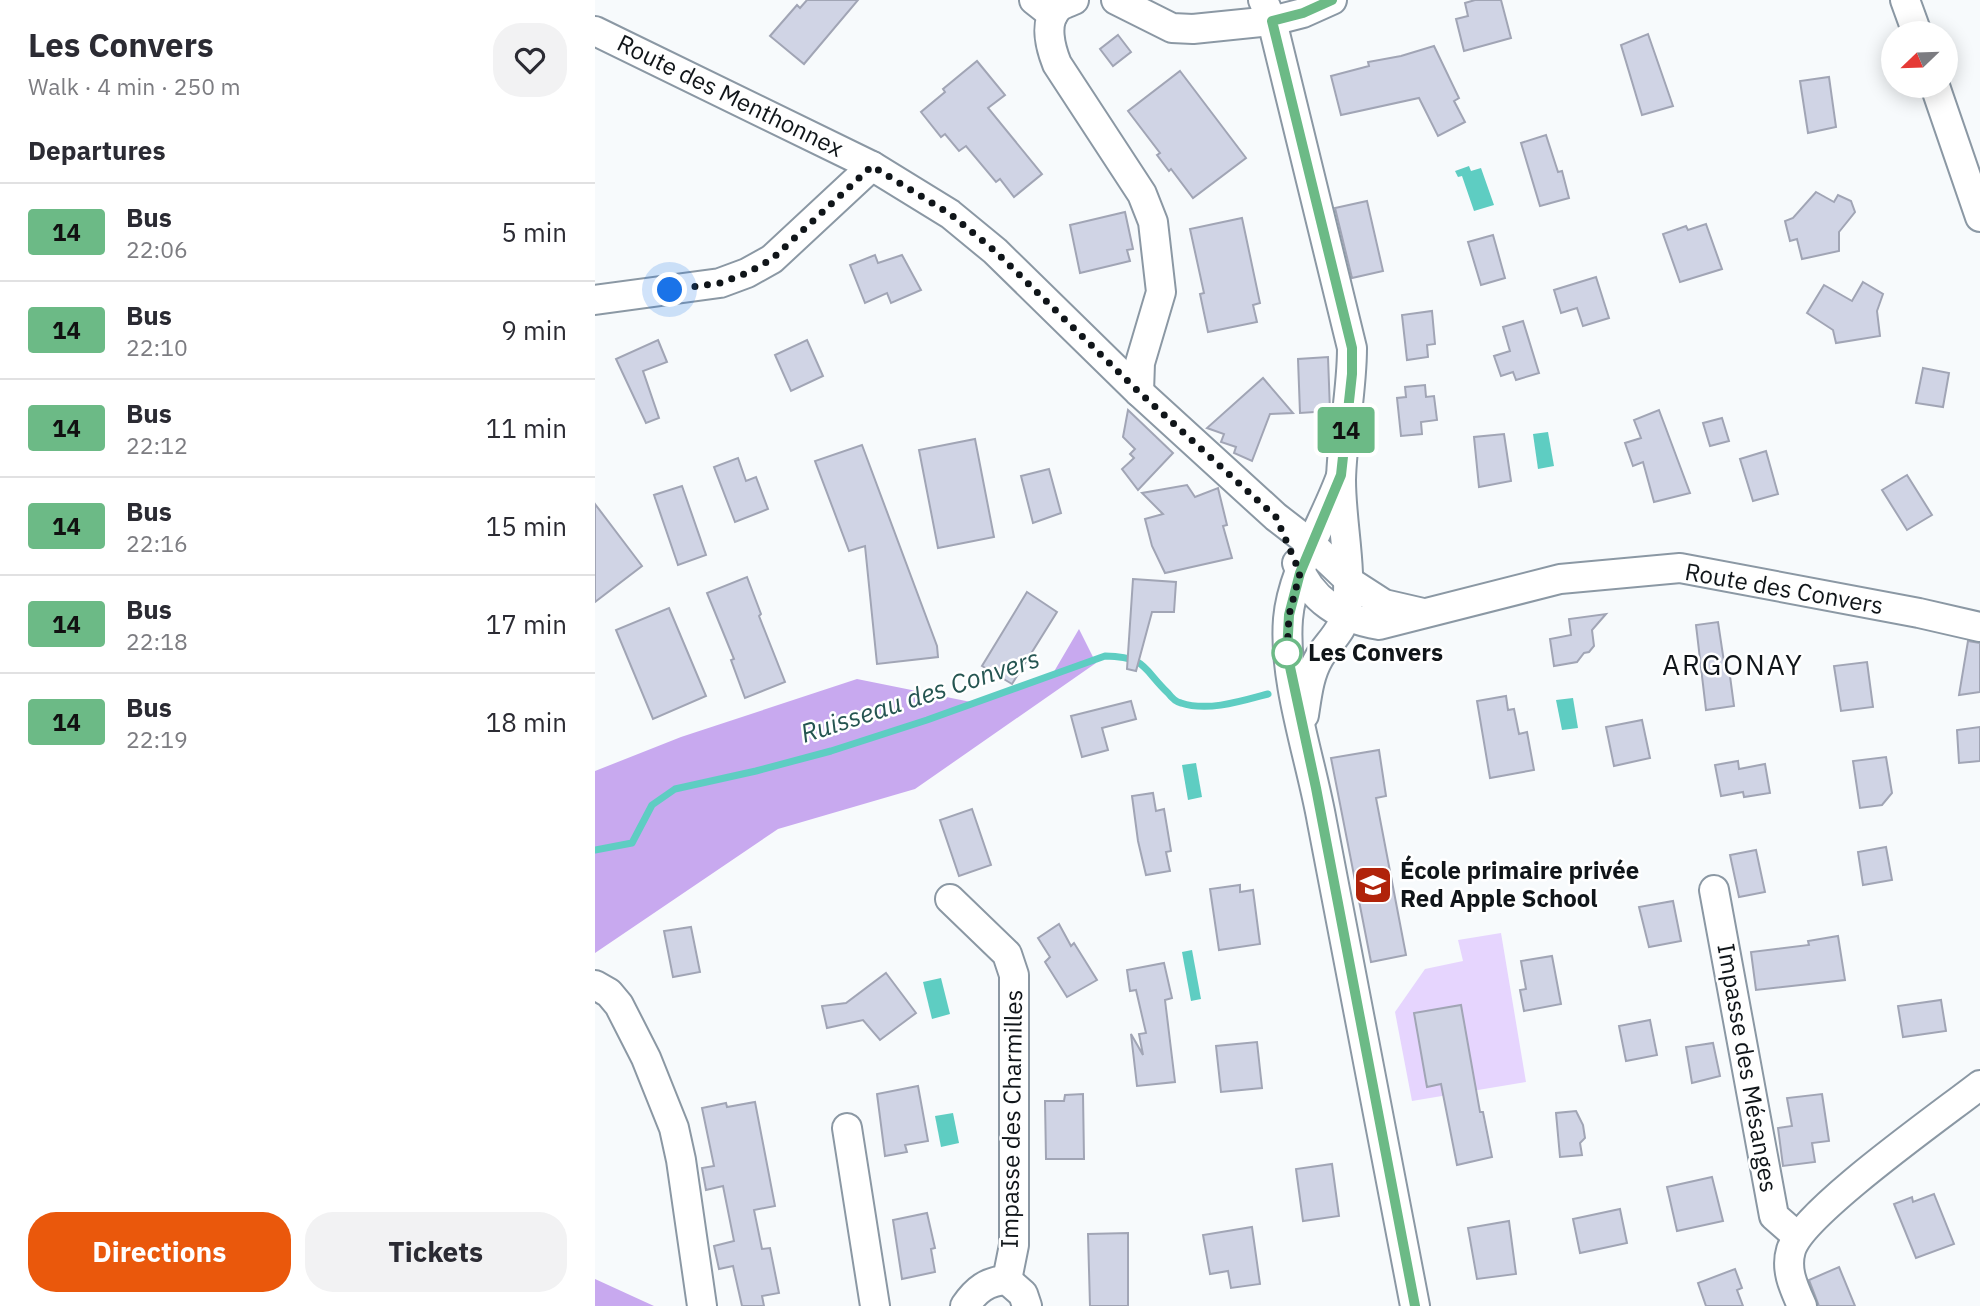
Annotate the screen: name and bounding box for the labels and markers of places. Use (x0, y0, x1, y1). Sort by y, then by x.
place label: Les Convers (1308, 636, 1443, 668)
marker: Les Convers (1272, 638, 1302, 668)
place label: École primaire privée Red Apple School (1400, 854, 1639, 914)
school or university icon: École primaire privée Red Apple School (1352, 864, 1394, 906)

